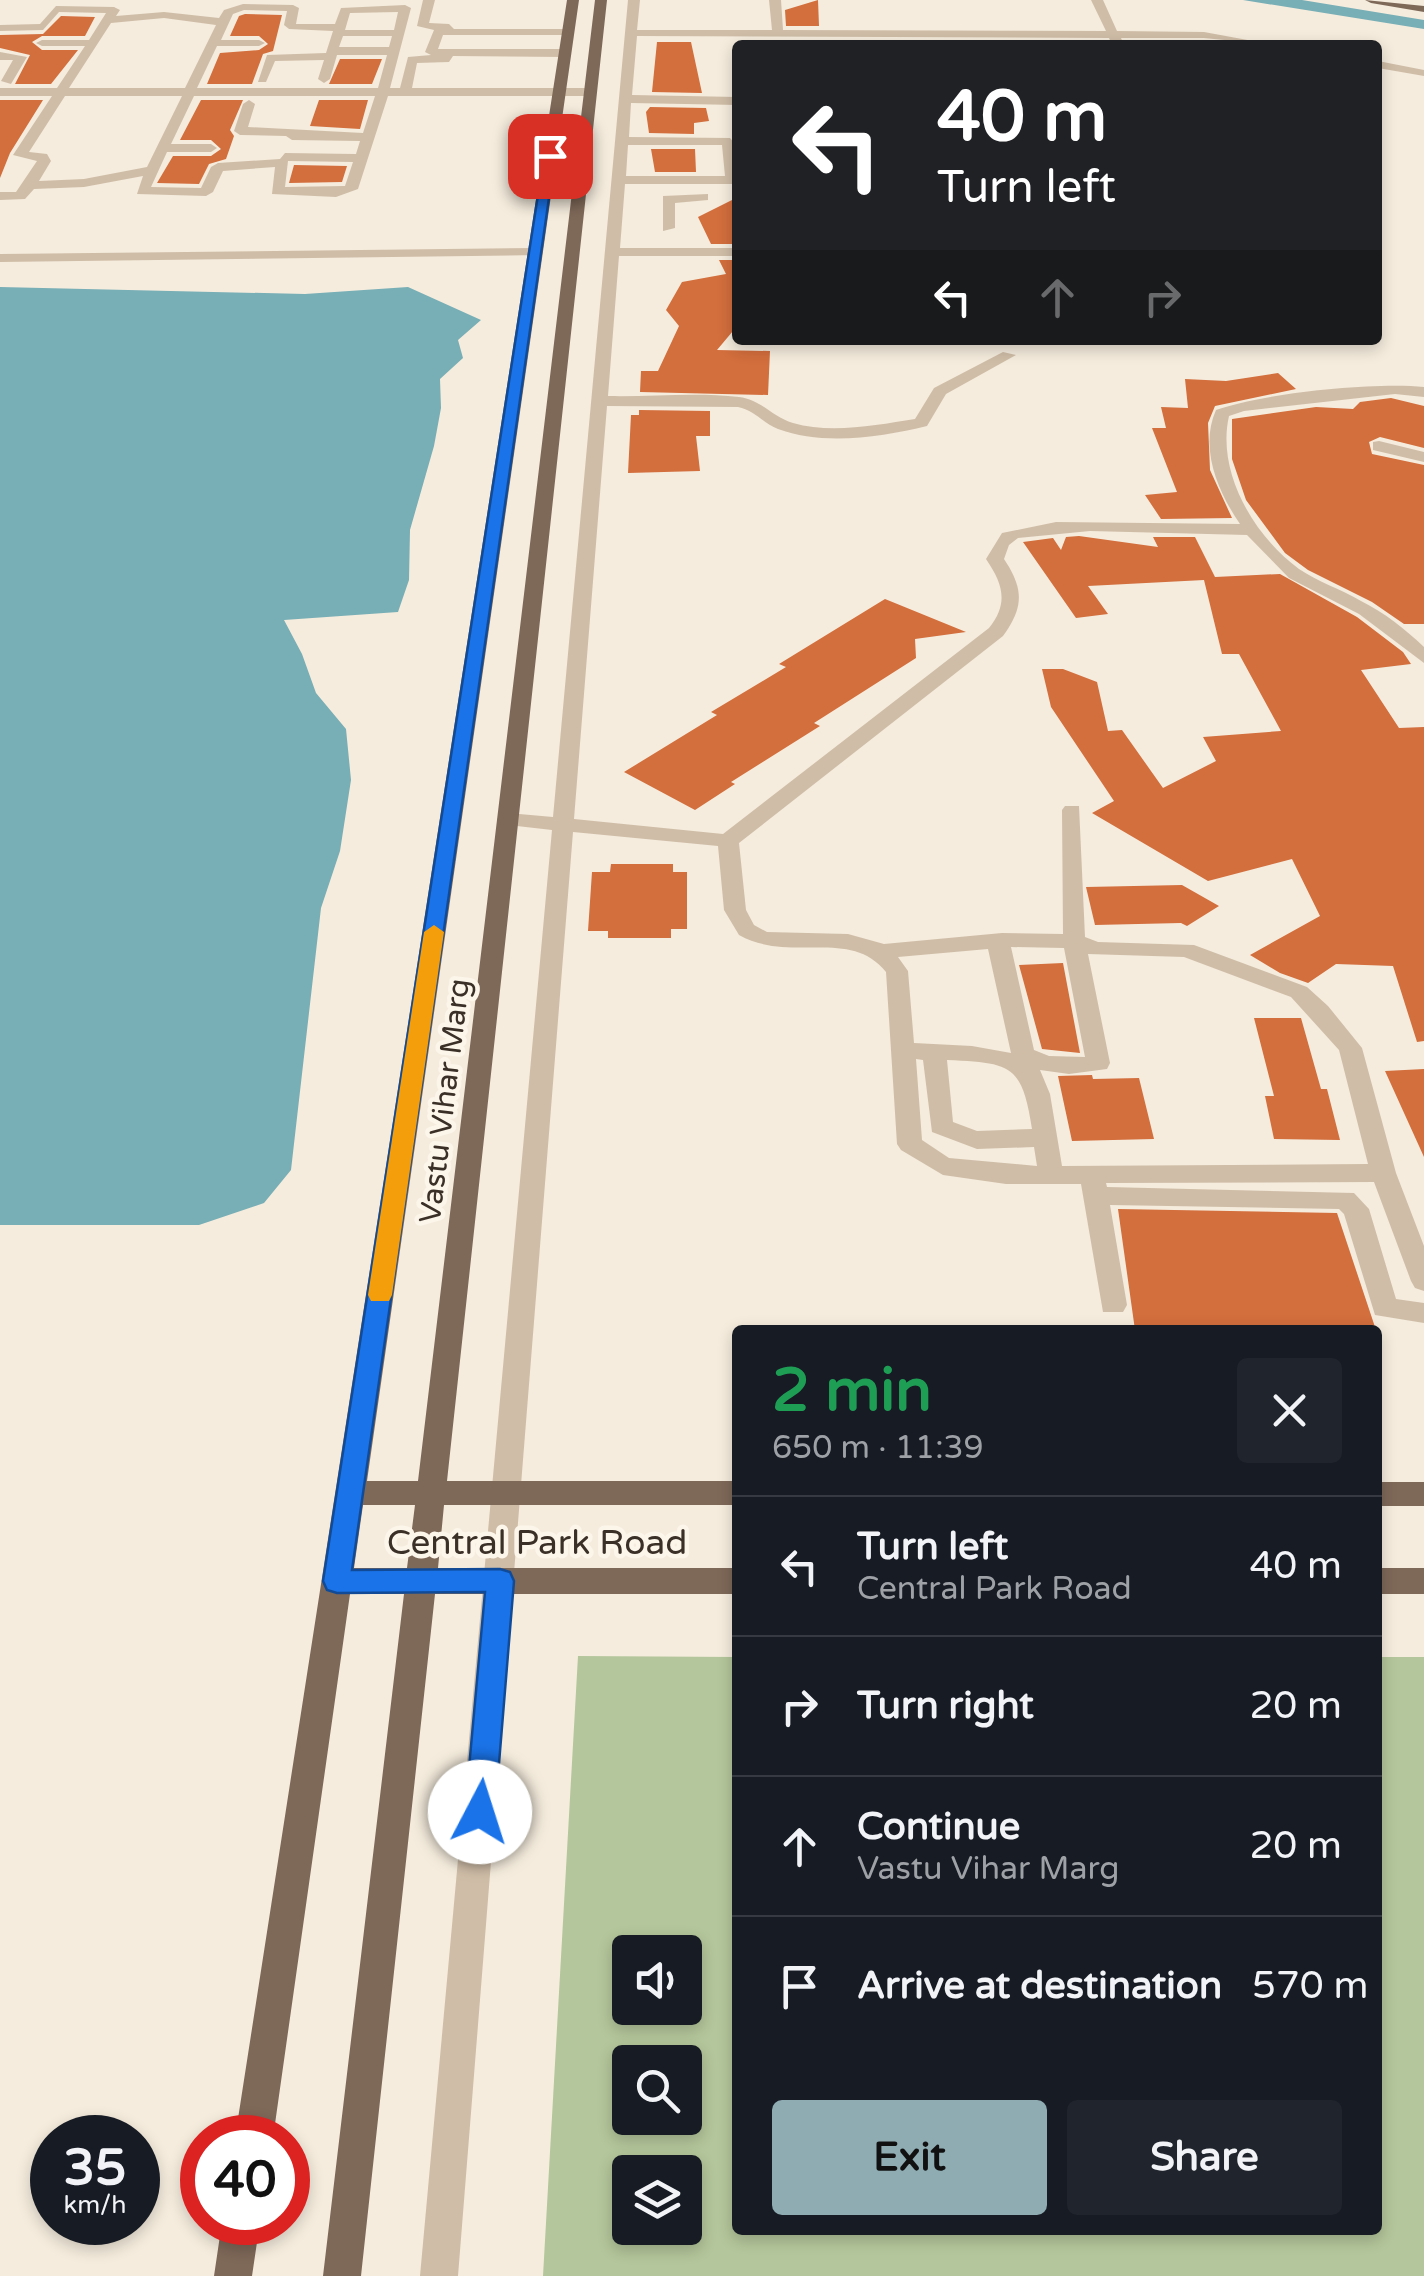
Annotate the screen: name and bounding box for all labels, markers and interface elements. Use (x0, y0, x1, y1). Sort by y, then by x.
text: 40 m (937, 76, 1107, 160)
icon: left (772, 80, 902, 210)
pin (508, 114, 593, 199)
icon: arrive (523, 129, 578, 184)
text: Turn left (937, 161, 1116, 215)
icon: left (925, 270, 980, 325)
icon: ahead (1030, 270, 1085, 325)
icon: right (1135, 270, 1190, 325)
street label: Vastu Vihar Marg (412, 977, 478, 1225)
text: 2 min (772, 1355, 932, 1427)
button: close (1237, 1358, 1342, 1463)
text: 650 m · 11:39 (772, 1429, 984, 1467)
street label: Central Park Road (387, 1522, 687, 1564)
text: Turn left (857, 1524, 1008, 1570)
icon: left (772, 1539, 827, 1594)
text: 40 m (1250, 1543, 1342, 1589)
text: Central Park Road (857, 1570, 1132, 1608)
icon: right (772, 1679, 827, 1734)
text: Turn right (857, 1683, 1034, 1729)
text: 20 m (1250, 1683, 1342, 1729)
position arrow (428, 1760, 532, 1864)
text: Continue (857, 1804, 1020, 1850)
icon: ahead (772, 1819, 827, 1874)
text: 20 m (1250, 1823, 1342, 1869)
text: Vastu Vihar Marg (857, 1850, 1119, 1888)
map controls (612, 1935, 702, 2245)
button: sound (612, 1935, 702, 2025)
icon: arrive (772, 1959, 827, 2014)
text: Arrive at destination (857, 1963, 1222, 2009)
text: 570 m (1252, 1963, 1368, 2009)
button: search (612, 2045, 702, 2135)
button: Exit (772, 2100, 1047, 2215)
button: Share (1067, 2100, 1342, 2215)
speed limit sign: 40 (180, 2115, 310, 2245)
text: 35 (64, 2138, 126, 2198)
button: layers (612, 2155, 702, 2245)
text: km/h (64, 2190, 126, 2220)

